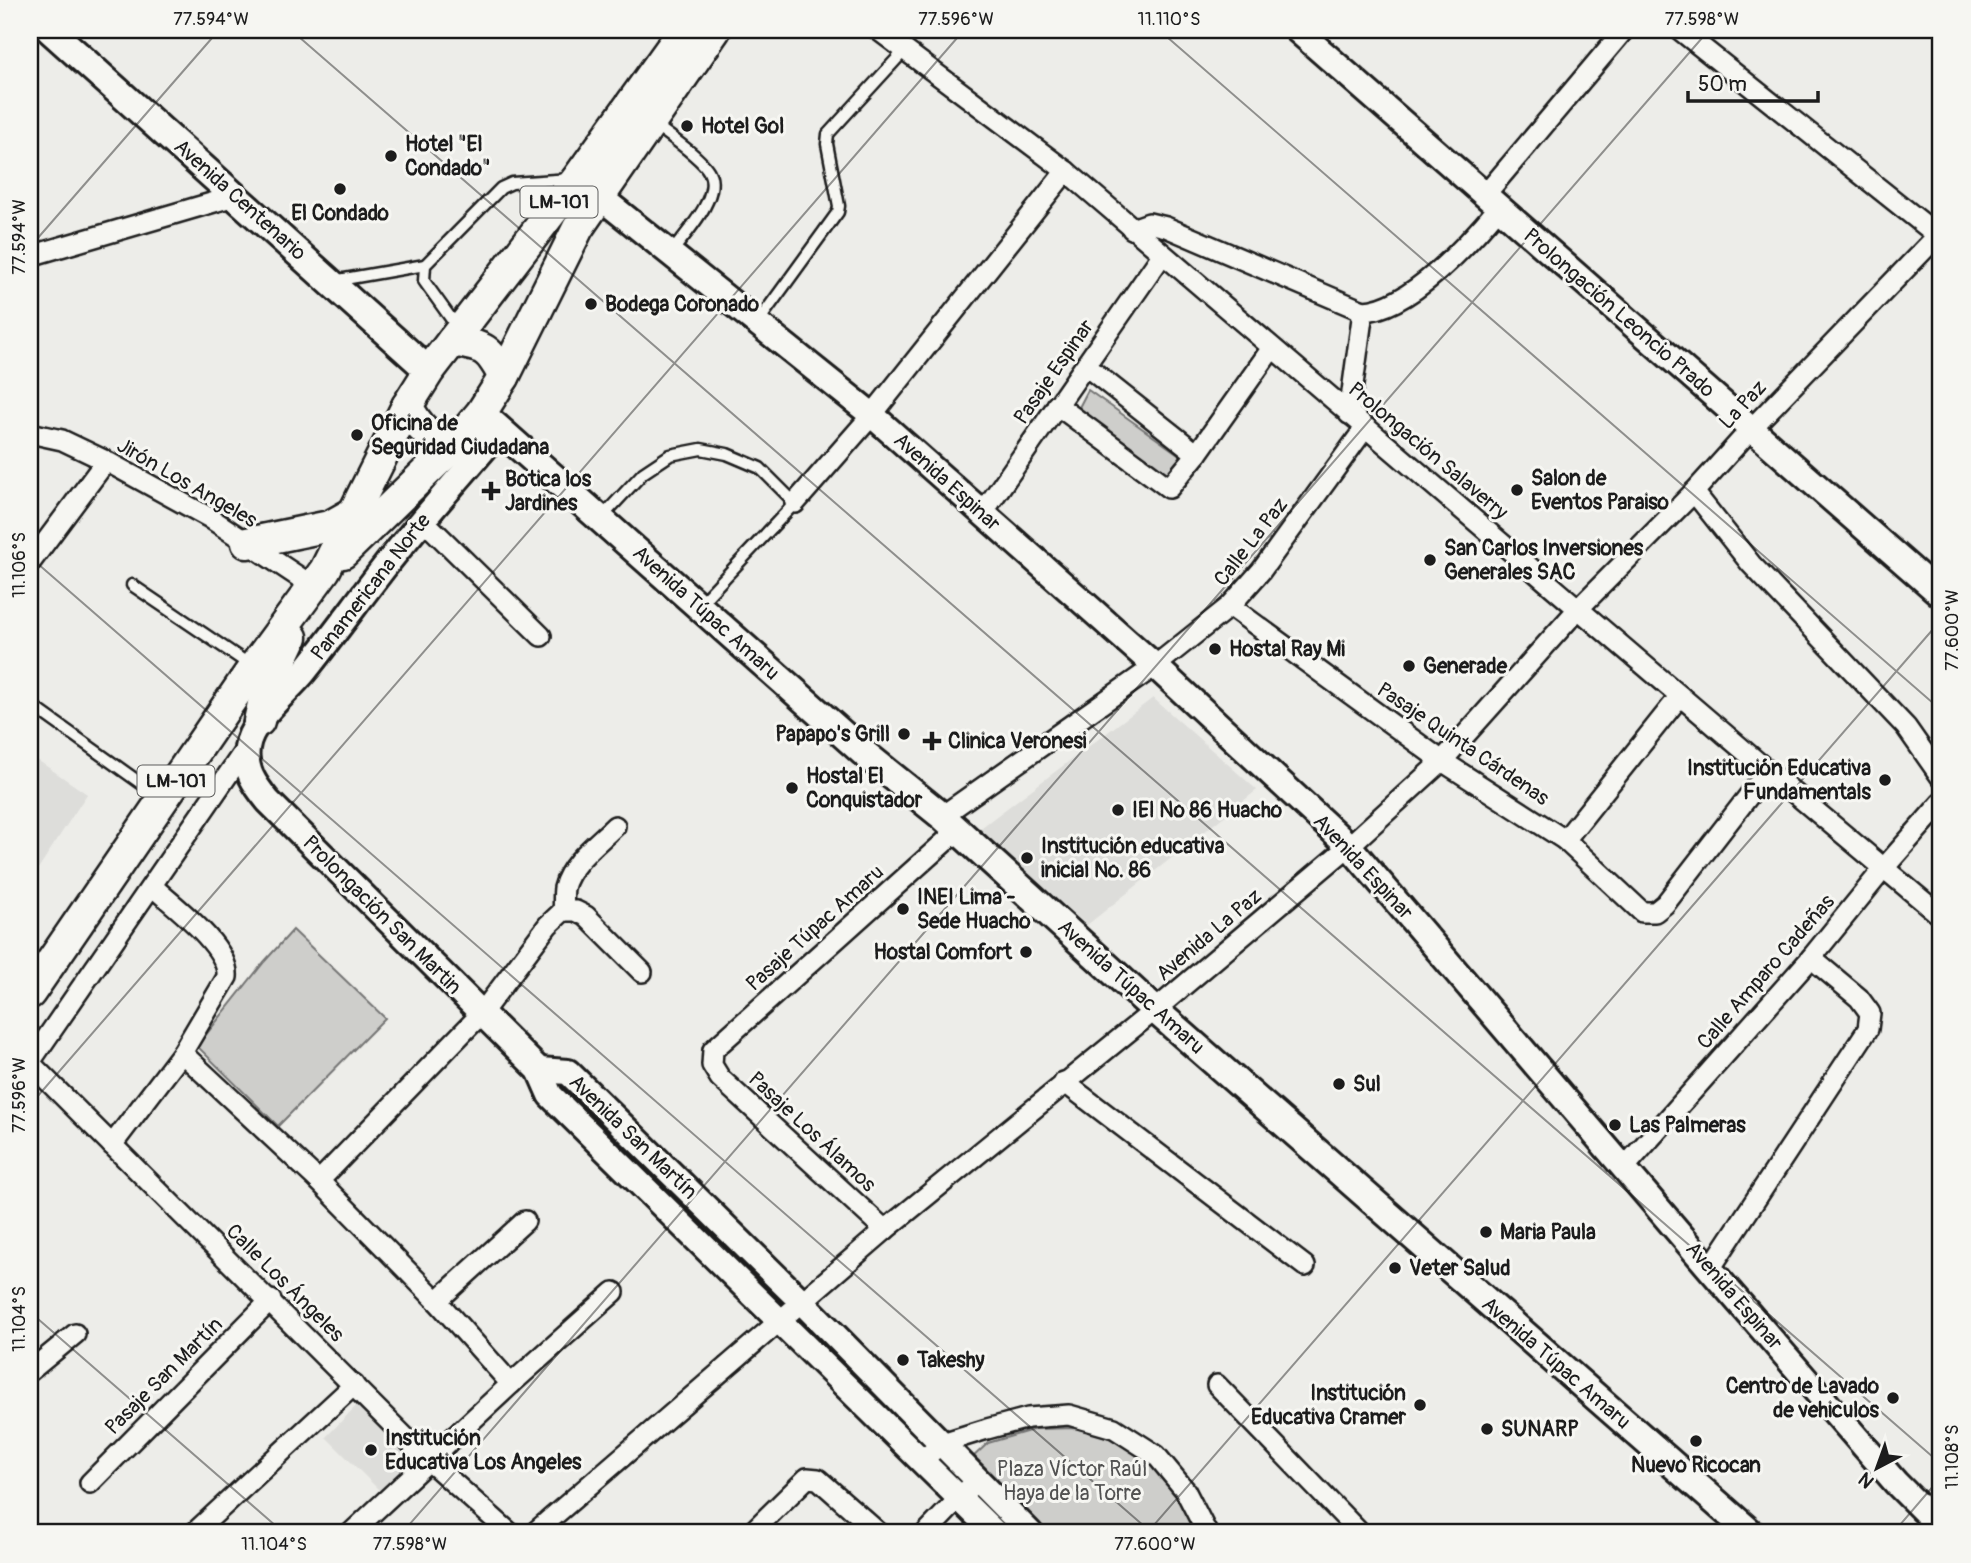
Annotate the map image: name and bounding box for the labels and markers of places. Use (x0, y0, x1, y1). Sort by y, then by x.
place label: Hotel Gol (701, 113, 784, 140)
marker: Hotel Gol (679, 118, 695, 134)
place label: Hotel "El Condado" (405, 131, 491, 182)
marker: Hotel "El Condado" (383, 148, 399, 164)
marker: El Condado (332, 181, 348, 197)
place label: El Condado (291, 200, 390, 227)
place label: Bodega Coronado (605, 291, 760, 318)
marker: Bodega Coronado (583, 296, 599, 312)
place label: Oficina de Seguridad Ciudadana (371, 410, 549, 461)
marker: Oficina de Seguridad Ciudadana (349, 427, 365, 443)
place label: Salon de Eventos Paraiso (1531, 465, 1670, 516)
place label: Botica los Jardines (505, 466, 592, 517)
marker: Salon de Eventos Paraiso (1509, 482, 1525, 498)
marker: Botica los Jardines (483, 483, 499, 499)
place label: San Carlos Inversiones Generales SAC (1444, 535, 1644, 586)
marker: San Carlos Inversiones Generales SAC (1422, 552, 1438, 568)
place label: Hostal Ray Mi (1229, 636, 1345, 663)
marker: Hostal Ray Mi (1207, 641, 1223, 657)
place label: Generade (1423, 653, 1508, 680)
marker: Generade (1401, 658, 1417, 674)
place label: Papapo's Grill (775, 721, 890, 748)
marker: Papapo's Grill (896, 726, 912, 742)
place label: Clinica Veronesi (948, 728, 1087, 755)
marker: Clinica Veronesi (922, 731, 942, 751)
place label: Institución Educativa Fundamentals (1687, 755, 1872, 806)
place label: Hostal El Conquistador (806, 763, 923, 814)
marker: Institución Educativa Fundamentals (1877, 772, 1893, 788)
marker: Hostal El Conquistador (784, 780, 800, 796)
place label: IEI No 86 Huacho (1132, 797, 1283, 824)
marker: IEI No 86 Huacho (1110, 802, 1126, 818)
place label: Institución educativa inicial No. 86 (1041, 833, 1225, 884)
marker: Institución educativa inicial No. 86 (1019, 850, 1035, 866)
place label: INEI Lima - Sede Huacho (917, 884, 1031, 935)
marker: INEI Lima - Sede Huacho (895, 901, 911, 917)
place label: Hostal Comfort (874, 939, 1013, 966)
marker: Hostal Comfort (1018, 944, 1034, 960)
place label: Sul (1353, 1071, 1381, 1098)
marker: Sul (1331, 1076, 1347, 1092)
place label: Las Palmeras (1629, 1112, 1746, 1139)
marker: Las Palmeras (1607, 1117, 1623, 1133)
place label: Maria Paula (1500, 1219, 1596, 1246)
marker: Maria Paula (1478, 1224, 1494, 1240)
place label: Veter Salud (1409, 1255, 1511, 1282)
marker: Veter Salud (1387, 1260, 1403, 1276)
place label: Takeshy (916, 1347, 985, 1374)
marker: Takeshy (895, 1352, 911, 1368)
place label: Centro de Lavado de vehiculos (1726, 1373, 1880, 1424)
place label: Institución Educativa Cramer (1251, 1380, 1406, 1431)
marker: Centro de Lavado de vehiculos (1885, 1390, 1901, 1406)
marker: Institución Educativa Cramer (1412, 1397, 1428, 1413)
place label: SUNARP (1501, 1416, 1579, 1443)
marker: SUNARP (1479, 1421, 1495, 1437)
place label: Institución Educativa Los Angeles (385, 1425, 582, 1476)
marker: Nuevo Ricocan (1688, 1433, 1704, 1449)
marker: Institución Educativa Los Angeles (363, 1442, 379, 1458)
place label: Nuevo Ricocan (1631, 1452, 1761, 1479)

